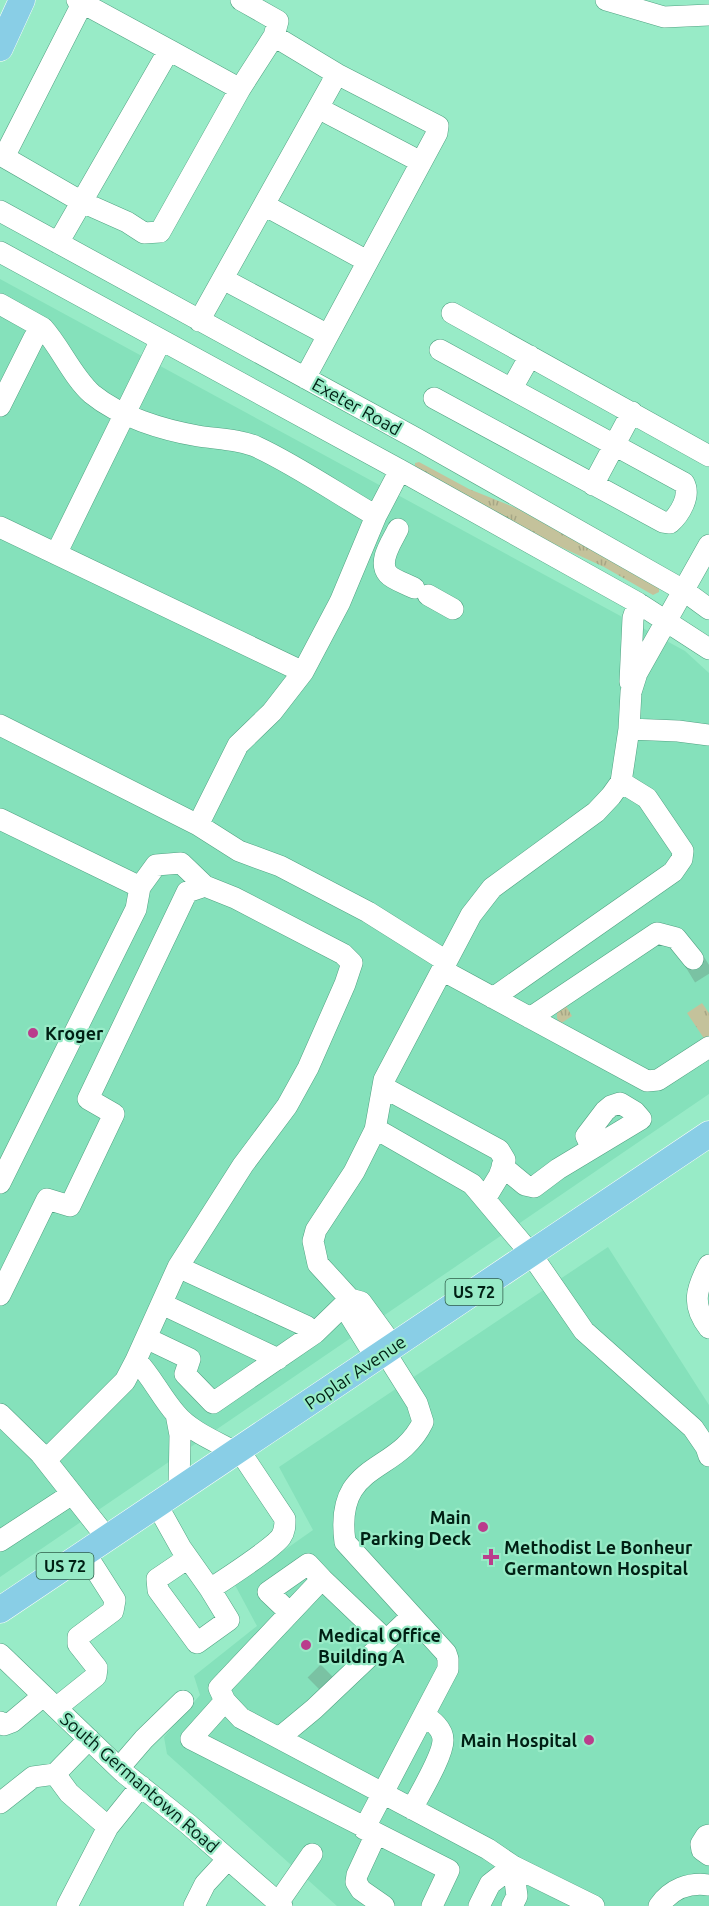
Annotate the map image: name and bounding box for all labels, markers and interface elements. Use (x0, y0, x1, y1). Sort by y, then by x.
street label: Exeter Road (309, 373, 405, 439)
place label: Kroger (45, 1023, 104, 1043)
marker: Kroger (26, 1026, 40, 1040)
road number: US 72 (446, 1279, 502, 1305)
street label: Poplar Avenue (301, 1331, 409, 1413)
place label: Main Parking Deck (360, 1507, 471, 1548)
marker: Main Parking Deck (476, 1520, 490, 1534)
place label: Methodist Le Bonheur Germantown Hospital (504, 1537, 693, 1578)
marker: Methodist Le Bonheur Germantown Hospital (482, 1548, 500, 1566)
road number: US 72 (36, 1553, 94, 1579)
place label: Medical Office Building A (318, 1625, 441, 1666)
marker: Medical Office Building A (299, 1638, 313, 1652)
street label: South Germantown Road (57, 1708, 223, 1856)
place label: Main Hospital (461, 1730, 578, 1750)
marker: Main Hospital (582, 1733, 596, 1747)

